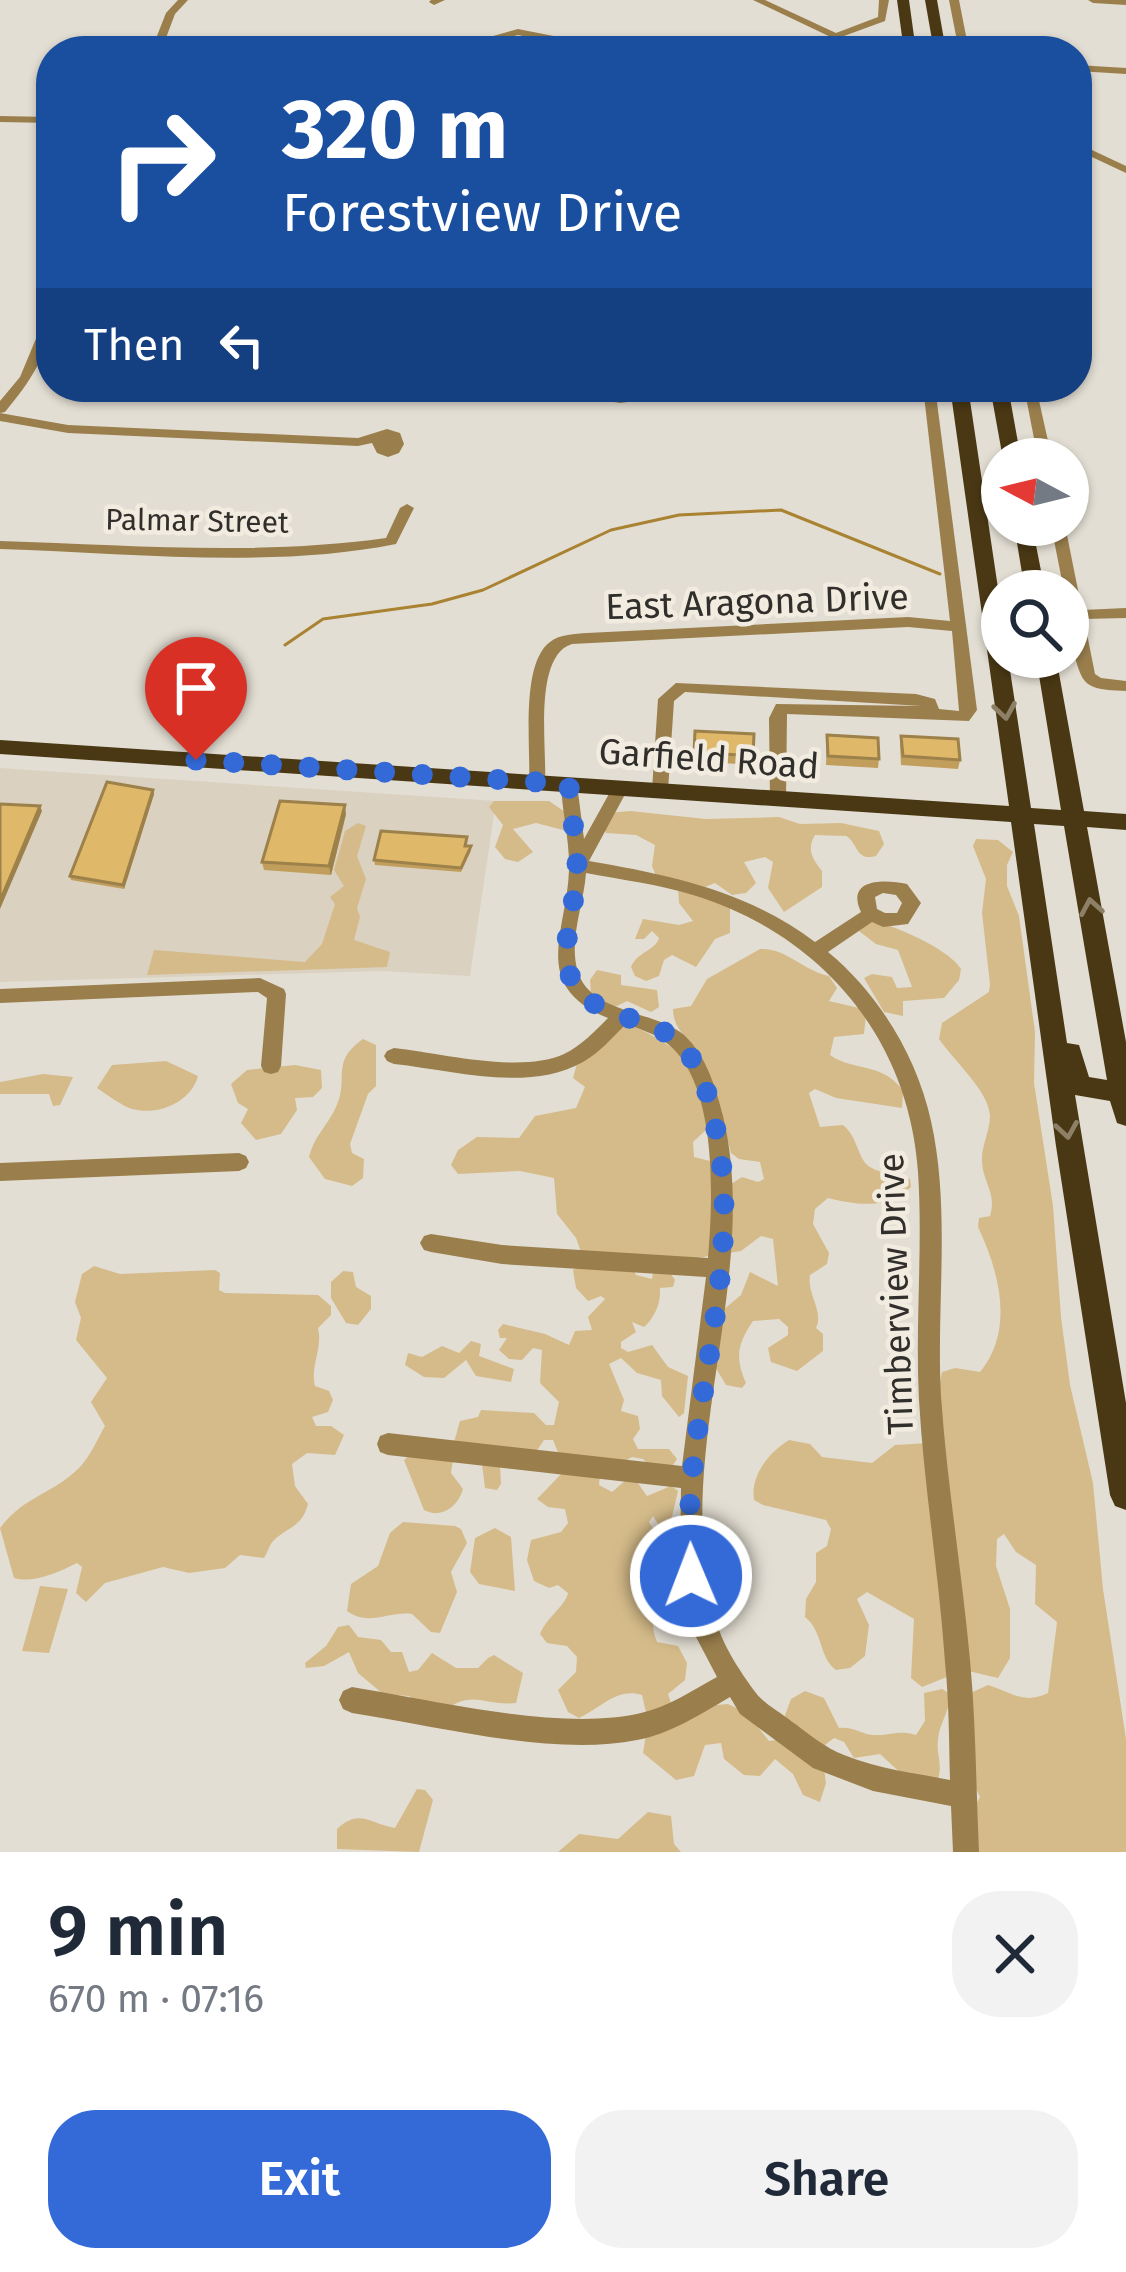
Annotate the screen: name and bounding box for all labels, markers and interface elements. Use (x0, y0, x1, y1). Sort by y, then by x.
text: 320 m (282, 79, 508, 180)
icon: right (84, 84, 240, 240)
text: Forestview Drive (282, 181, 682, 245)
icon: left (209, 312, 275, 378)
text: Then (84, 318, 185, 372)
north arrow (981, 438, 1089, 546)
map controls (981, 438, 1089, 678)
street label: Palmar Street (105, 501, 289, 541)
button: search (981, 570, 1089, 678)
street label: East Aragona Drive (605, 575, 910, 629)
pin (145, 637, 247, 760)
icon: arrive (163, 655, 229, 721)
one-way arrow (991, 701, 1017, 721)
street label: Garfield Road (597, 729, 821, 789)
one-way arrow (1079, 898, 1104, 918)
one-way arrow (1053, 1120, 1079, 1139)
street label: Timberview Drive (869, 1152, 923, 1436)
position arrow (628, 1513, 754, 1639)
text: 9 min (48, 1888, 228, 1974)
button: close (952, 1891, 1078, 2017)
text: 670 m · 07:16 (48, 1976, 264, 2022)
button: Exit (48, 2110, 551, 2248)
button: Share (575, 2110, 1078, 2248)

